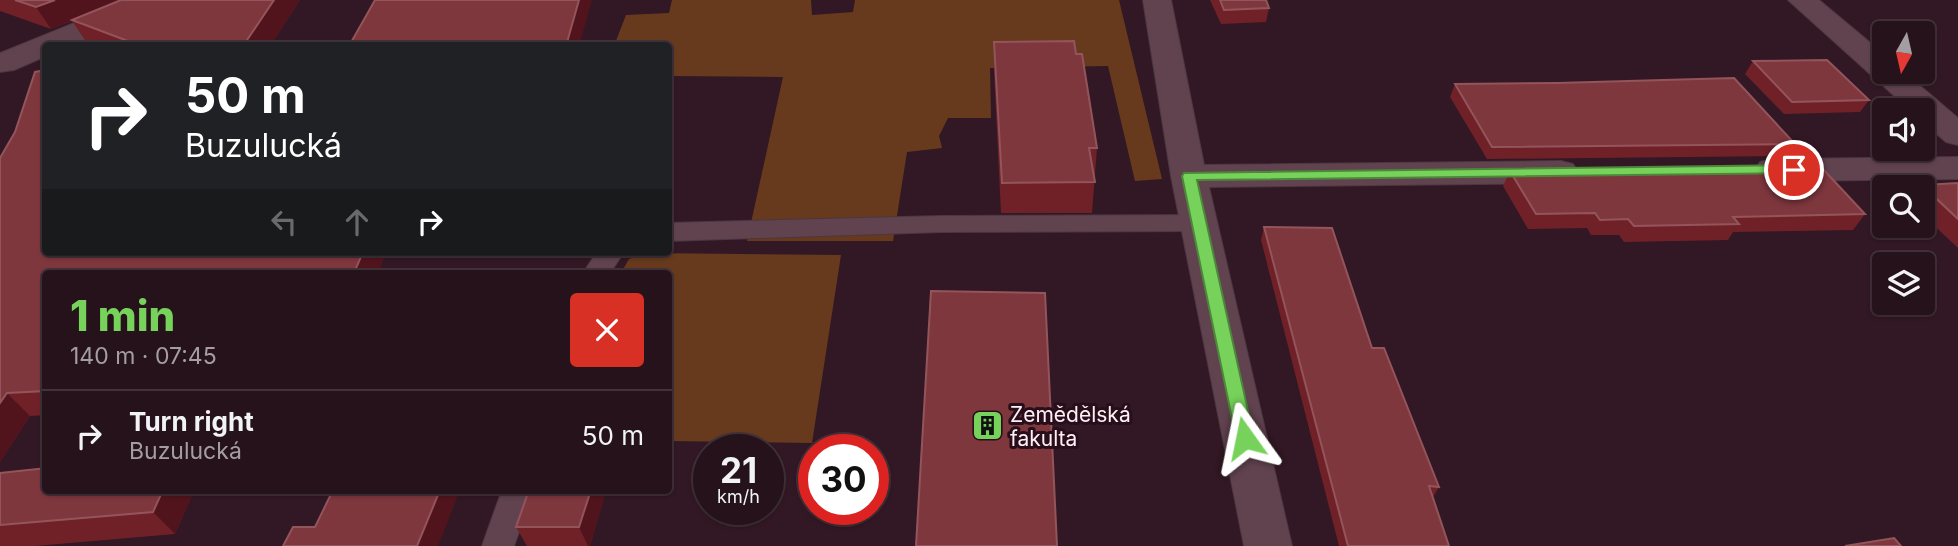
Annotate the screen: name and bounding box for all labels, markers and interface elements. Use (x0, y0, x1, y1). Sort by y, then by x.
north arrow (1872, 21, 1936, 84)
map controls (1872, 21, 1935, 315)
text: 50 m (185, 66, 306, 125)
icon: right (70, 70, 161, 161)
button: sound (1872, 98, 1935, 161)
text: Buzulucká (185, 126, 342, 165)
pin (1764, 140, 1824, 200)
icon: arrive (1775, 151, 1813, 189)
button: search (1872, 175, 1935, 238)
icon: left (265, 203, 303, 241)
icon: ahead (338, 203, 376, 241)
icon: right (411, 203, 449, 241)
button: layers (1872, 252, 1935, 315)
text: 1 min (70, 290, 175, 341)
button: close (570, 293, 644, 367)
text: 140 m · 07:45 (70, 342, 217, 370)
position arrow (1208, 401, 1282, 475)
place label: Zemědělská fakulta (1010, 402, 1131, 451)
text: Turn right (129, 406, 254, 437)
building icon: Zemědělská fakulta (970, 409, 1004, 443)
icon: right (70, 417, 108, 455)
text: 50 m (582, 420, 644, 451)
speed limit sign: 30 (798, 434, 889, 525)
text: Buzulucká (129, 437, 242, 465)
text: 21 (720, 449, 757, 491)
text: km/h (717, 486, 760, 507)

